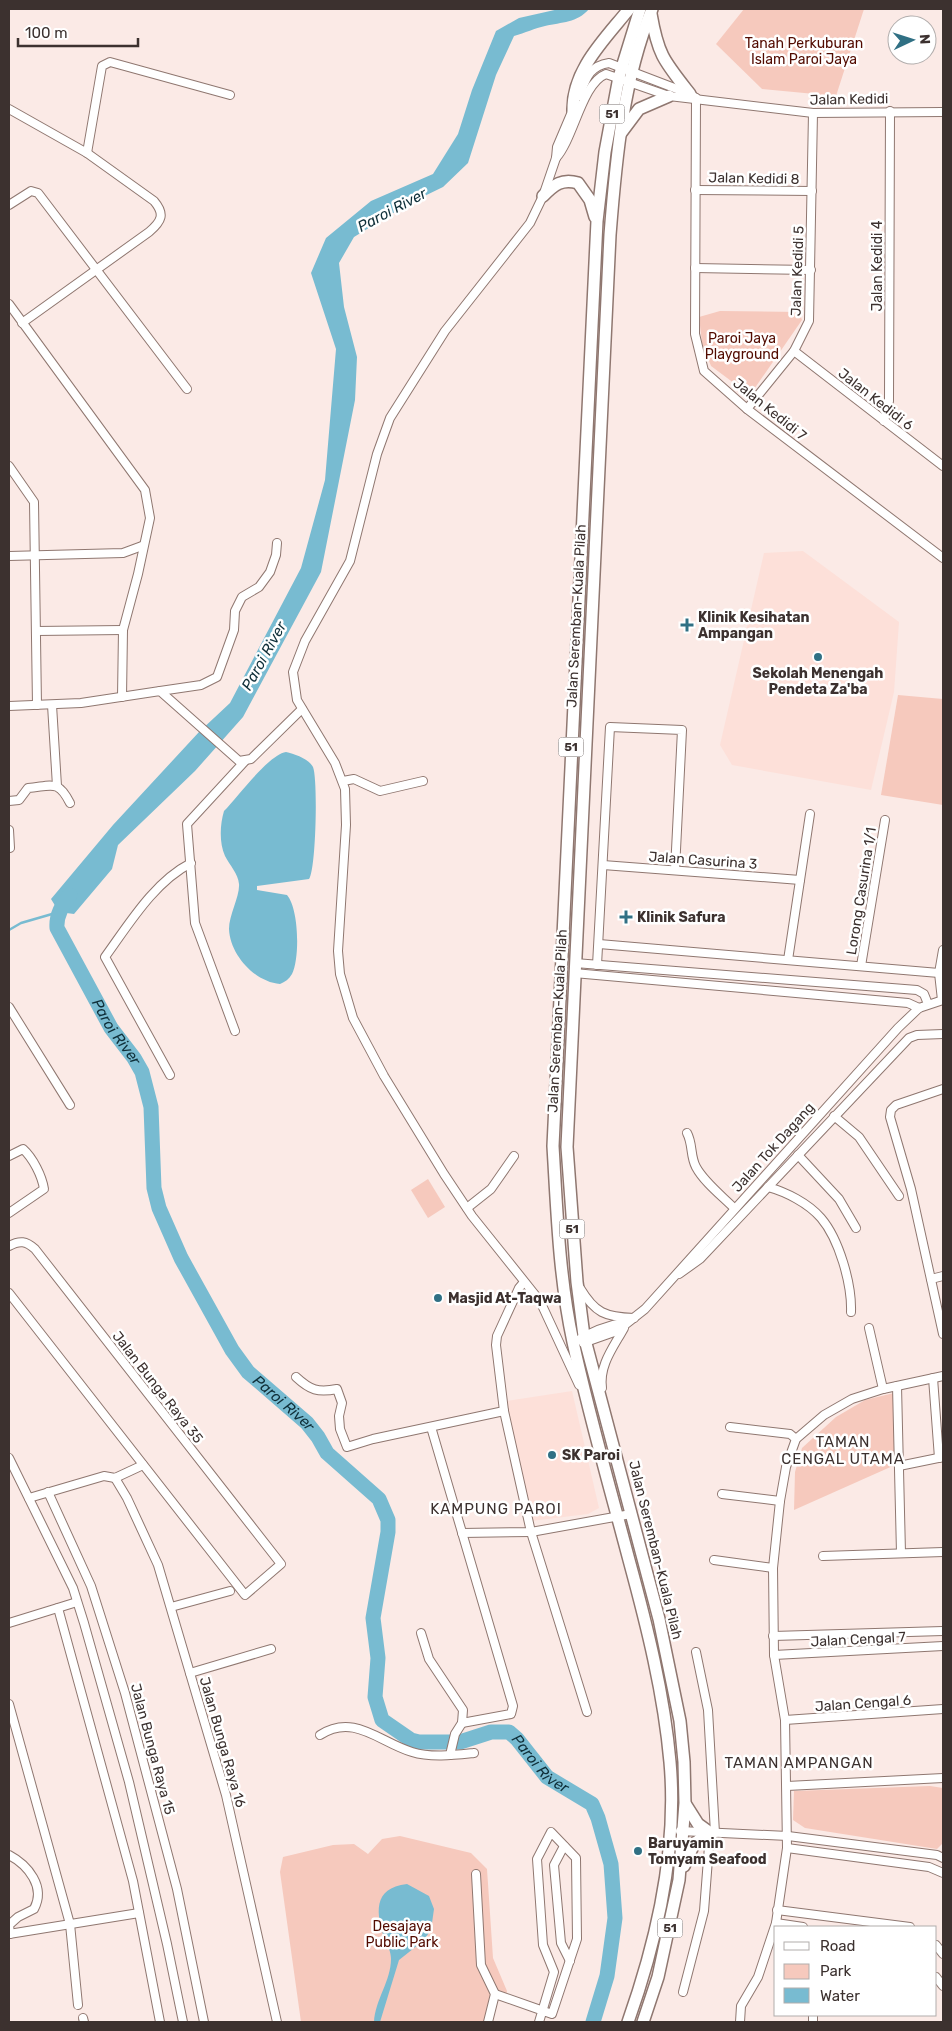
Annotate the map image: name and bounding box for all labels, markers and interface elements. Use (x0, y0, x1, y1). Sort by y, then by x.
scale bar (18, 15, 138, 47)
north arrow (887, 15, 937, 65)
text: 100 m (25, 24, 67, 42)
text: N (916, 34, 933, 45)
park label: Tanah Perkuburan Islam Paroi Jaya (745, 35, 863, 68)
street label: Jalan Kedidi (809, 90, 889, 109)
road number: 51 (600, 105, 624, 124)
street label: Jalan Kedidi 8 (708, 169, 800, 188)
water label: Paroi River (354, 184, 431, 236)
street label: Jalan Kedidi 4 (869, 220, 886, 312)
street label: Jalan Kedidi 5 (787, 225, 808, 317)
park label: Paroi Jaya Playground (705, 330, 779, 363)
street label: Jalan Kedidi 6 (835, 365, 917, 434)
street label: Jalan Kedidi 7 (730, 375, 810, 444)
street label: Jalan Seremban-Kuala Pilah (563, 524, 590, 708)
place label: Klinik Kesihatan Ampangan (698, 609, 809, 642)
water label: Paroi River (238, 617, 291, 693)
marker: Klinik Kesihatan Ampangan (680, 618, 694, 632)
marker: Sekolah Menengah Pendeta Za'ba (812, 651, 824, 663)
place label: Sekolah Menengah Pendeta Za'ba (753, 665, 883, 698)
road number: 51 (558, 738, 584, 756)
street label: Lorong Casurina 1/1 (843, 826, 880, 956)
street label: Jalan Casurina 3 (648, 848, 758, 873)
place label: Klinik Safura (637, 909, 726, 926)
marker: Klinik Safura (619, 910, 633, 924)
street label: Jalan Seremban-Kuala Pilah (544, 929, 571, 1113)
water label: Paroi River (88, 996, 145, 1069)
street label: Jalan Tok Dagang (729, 1099, 818, 1196)
road number: 51 (560, 1220, 584, 1238)
place label: Masjid At-Taqwa (448, 1290, 562, 1307)
marker: Masjid At-Taqwa (432, 1292, 444, 1304)
street label: Jalan Bunga Raya 35 (109, 1328, 207, 1447)
water label: Paroi River (249, 1371, 319, 1435)
district label: TAMAN CENGAL UTAMA (781, 1433, 905, 1468)
place label: SK Paroi (562, 1447, 620, 1464)
marker: SK Paroi (546, 1449, 558, 1461)
street label: Jalan Seremban-Kuala Pilah (625, 1459, 686, 1641)
district label: KAMPUNG PAROI (430, 1500, 562, 1518)
street label: Jalan Cengal 7 (810, 1629, 906, 1650)
street label: Jalan Bunga Raya 16 (196, 1675, 249, 1809)
street label: Jalan Bunga Raya 15 (127, 1682, 178, 1817)
street label: Jalan Cengal 6 (814, 1692, 912, 1715)
water label: Paroi River (508, 1731, 573, 1798)
district label: TAMAN AMPANGAN (724, 1754, 874, 1772)
place label: Baruyamin Tomyam Seafood (648, 1835, 767, 1868)
marker: Baruyamin Tomyam Seafood (632, 1845, 644, 1857)
park label: Desajaya Public Park (366, 1918, 439, 1951)
road number: 51 (658, 1919, 682, 1938)
legend (774, 1926, 937, 2016)
text: Road (820, 1937, 856, 1955)
text: Park (820, 1962, 851, 1980)
text: Water (820, 1987, 860, 2005)

